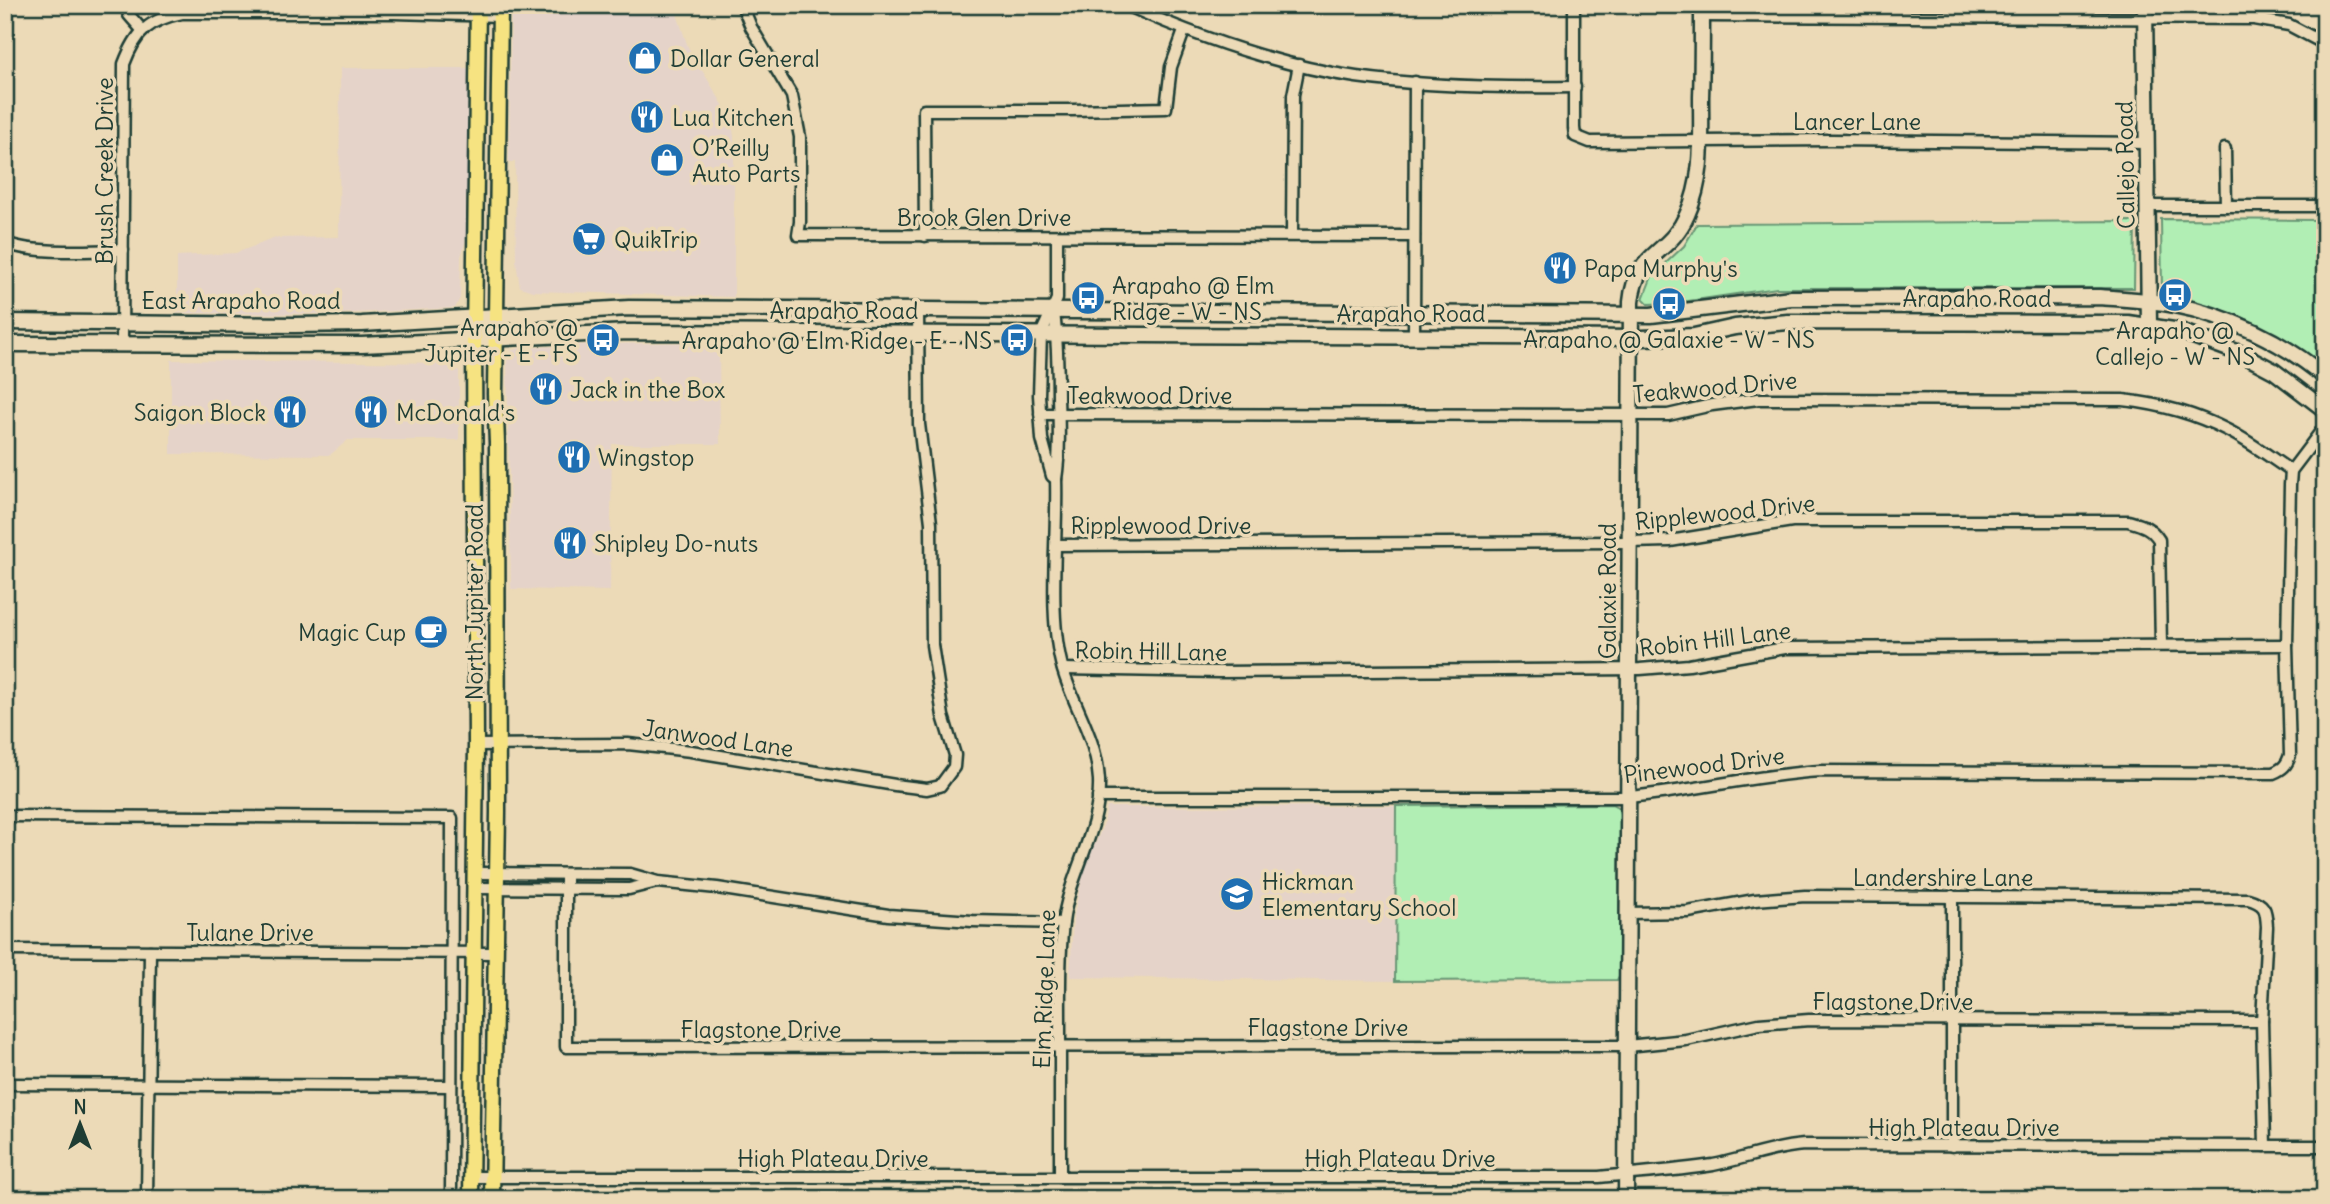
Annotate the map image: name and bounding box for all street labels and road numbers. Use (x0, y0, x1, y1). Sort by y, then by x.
street label: Brush Creek Drive (90, 77, 119, 265)
street label: Callejo Road (2109, 101, 2141, 229)
street label: Lancer Lane (1793, 107, 1921, 136)
street label: Brook Glen Drive (897, 203, 1071, 232)
street label: Arapaho Road (1903, 284, 2051, 313)
street label: East Arapaho Road (142, 286, 340, 315)
street label: Arapaho Road (770, 296, 918, 325)
street label: Arapaho Road (1337, 299, 1485, 328)
street label: Teakwood Drive (1632, 365, 1798, 409)
street label: Teakwood Drive (1067, 381, 1233, 410)
street label: Ripplewood Drive (1634, 488, 1816, 536)
street label: North Jupiter Road (460, 504, 489, 700)
street label: Ripplewood Drive (1071, 511, 1251, 540)
street label: Galaxie Road (1593, 523, 1622, 659)
street label: Robin Hill Lane (1637, 615, 1793, 663)
street label: Robin Hill Lane (1074, 635, 1228, 667)
street label: Janwood Lane (641, 713, 795, 763)
street label: Pinewood Drive (1622, 741, 1786, 789)
street label: Landershire Lane (1853, 863, 2033, 892)
street label: Elm Ridge Lane (1027, 909, 1061, 1069)
street label: Tulane Drive (186, 918, 314, 947)
street label: Flagstone Drive (1813, 987, 1973, 1016)
street label: Flagstone Drive (1248, 1013, 1408, 1042)
street label: Flagstone Drive (681, 1015, 841, 1044)
street label: High Plateau Drive (1868, 1113, 2060, 1142)
street label: High Plateau Drive (737, 1144, 929, 1173)
street label: High Plateau Drive (1304, 1144, 1496, 1173)

